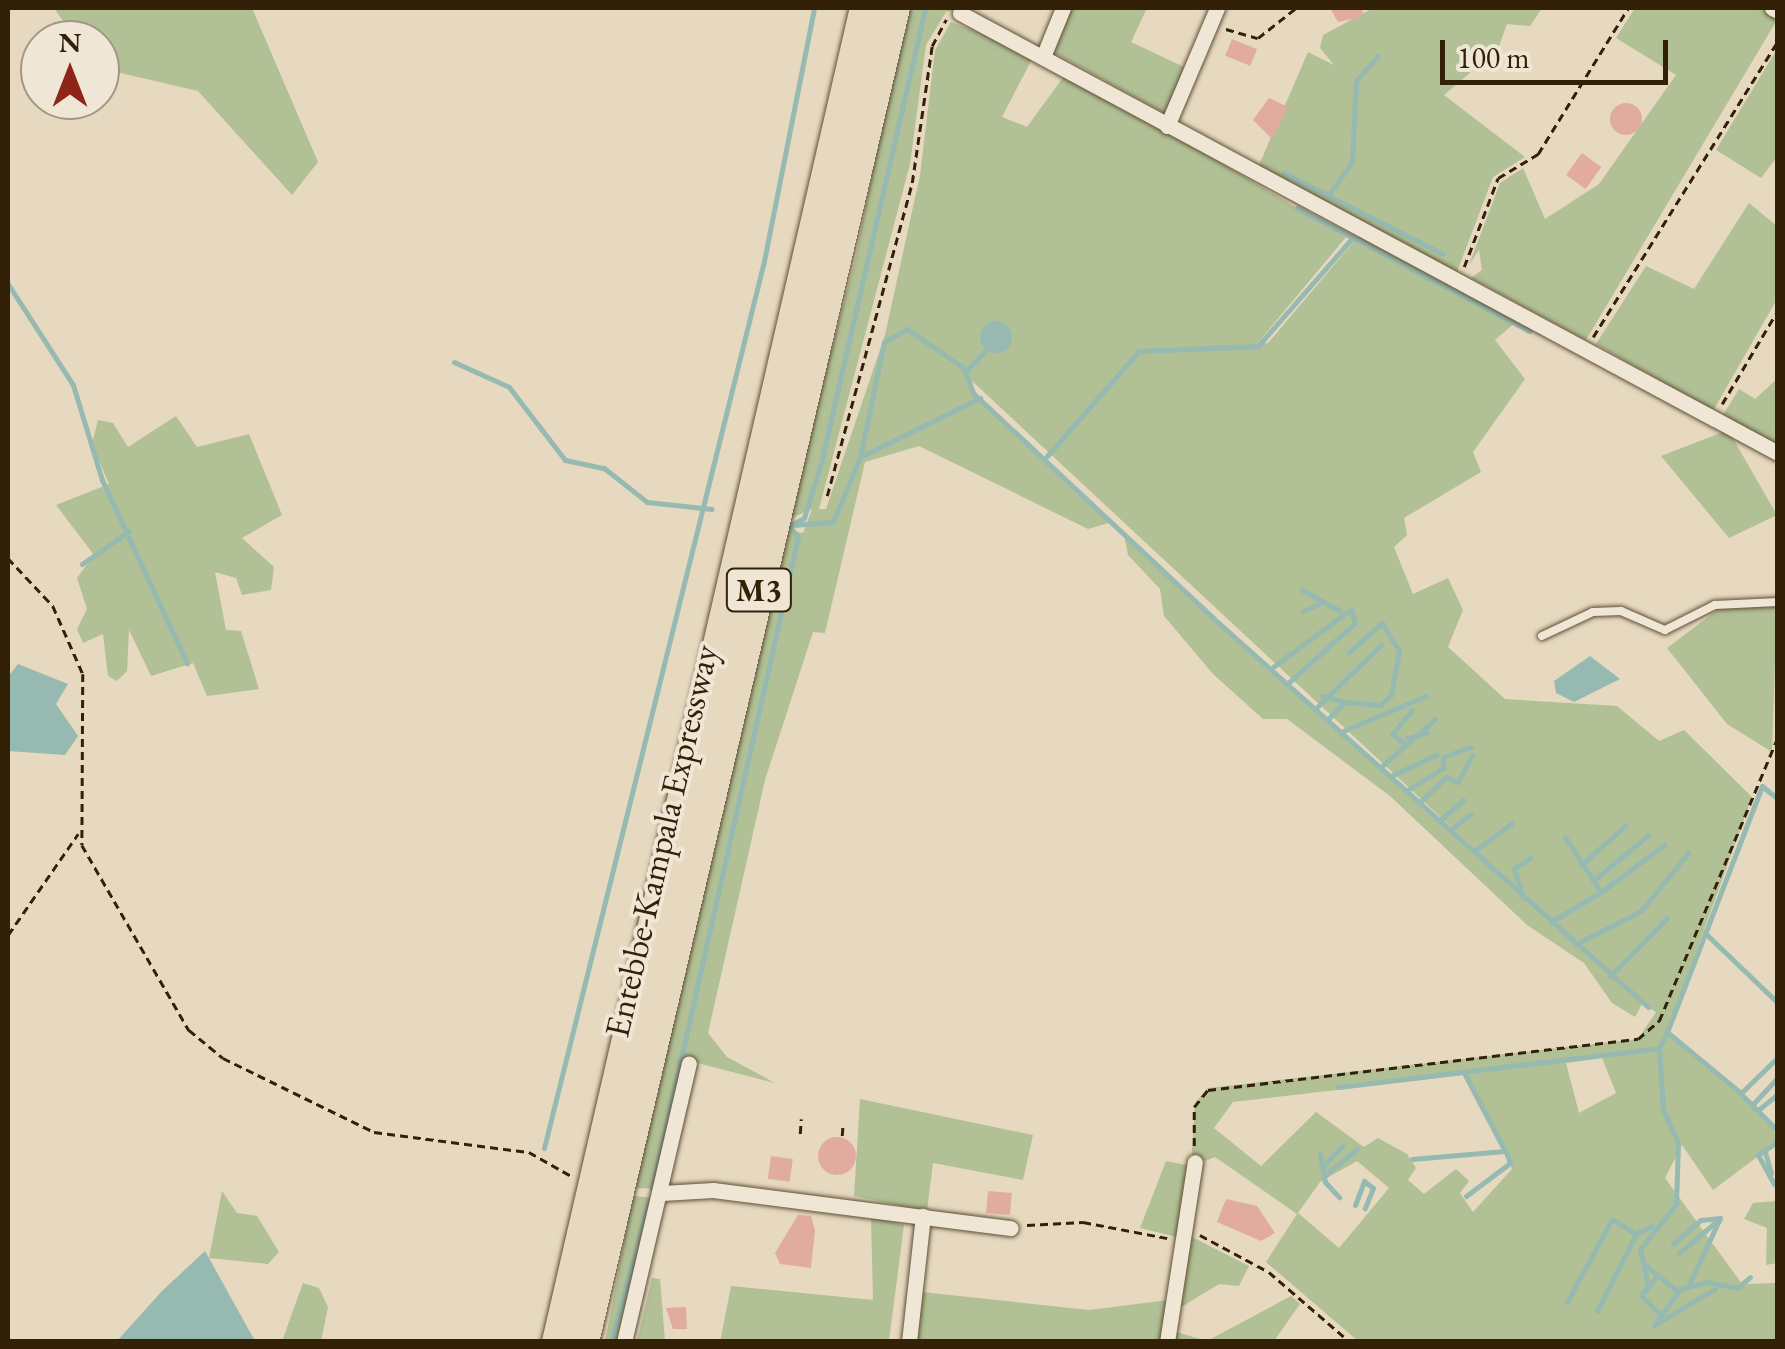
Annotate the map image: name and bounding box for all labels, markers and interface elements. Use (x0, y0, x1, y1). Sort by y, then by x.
north arrow (20, 20, 120, 120)
scale bar (1445, 20, 1672, 82)
text: N (59, 24, 81, 60)
text: 100 m (1457, 38, 1530, 77)
road number: M3 (724, 563, 794, 617)
street label: Entebbe-Kampala Expressway (595, 641, 727, 1041)

